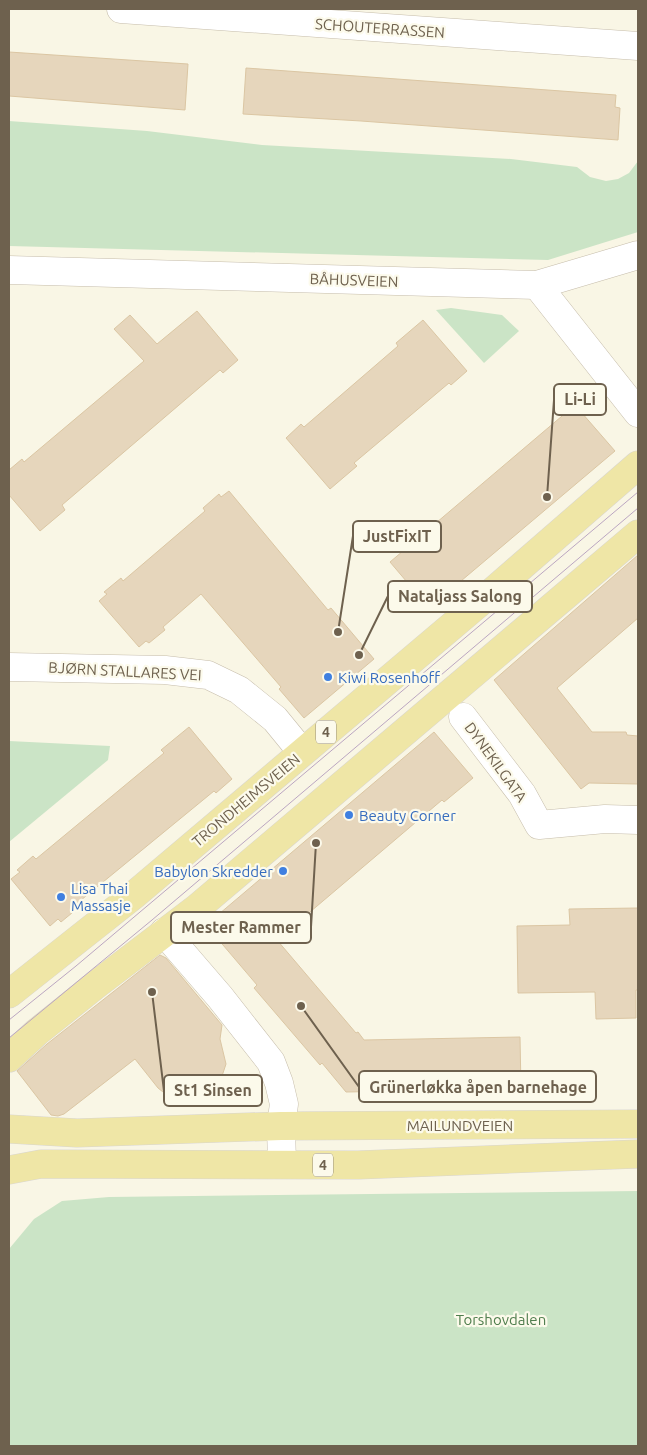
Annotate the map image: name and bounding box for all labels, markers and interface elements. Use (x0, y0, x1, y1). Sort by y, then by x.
street label: SCHOUTERRASSEN (314, 15, 446, 41)
street label: BÅHUSVEIEN (309, 270, 399, 290)
callout: Li-Li (554, 384, 606, 415)
text: Li-Li (564, 390, 596, 408)
callout: JustFixIT (353, 521, 441, 552)
text: JustFixIT (363, 527, 432, 545)
callout: Nataljass Salong (388, 581, 532, 612)
text: Nataljass Salong (398, 587, 522, 605)
street label: BJØRN STALLARES VEI (48, 658, 202, 684)
place label: Kiwi Rosenhoff (338, 669, 441, 686)
marker: Kiwi Rosenhoff (322, 671, 334, 683)
street label: DYNEKILGATA (461, 719, 531, 805)
road number: 4 (316, 720, 336, 744)
street label: TRONDHEIMSVEIEN (189, 750, 303, 850)
place label: Beauty Corner (359, 807, 456, 824)
marker: Beauty Corner (343, 809, 355, 821)
place label: Babylon Skredder (154, 863, 273, 880)
marker: Babylon Skredder (277, 865, 289, 877)
place label: Lisa Thai Massasje (71, 880, 131, 914)
marker: Lisa Thai Massasje (55, 891, 67, 903)
callout: Mester Rammer (171, 912, 311, 943)
text: Mester Rammer (181, 918, 301, 936)
callout: Grünerløkka åpen barnehage (359, 1071, 596, 1102)
callout: St1 Sinsen (164, 1075, 262, 1106)
text: Grünerløkka åpen barnehage (369, 1078, 587, 1096)
text: St1 Sinsen (174, 1081, 252, 1099)
street label: MAILUNDVEIEN (407, 1117, 513, 1134)
road number: 4 (313, 1154, 333, 1176)
park label: Torshovdalen (456, 1311, 546, 1328)

